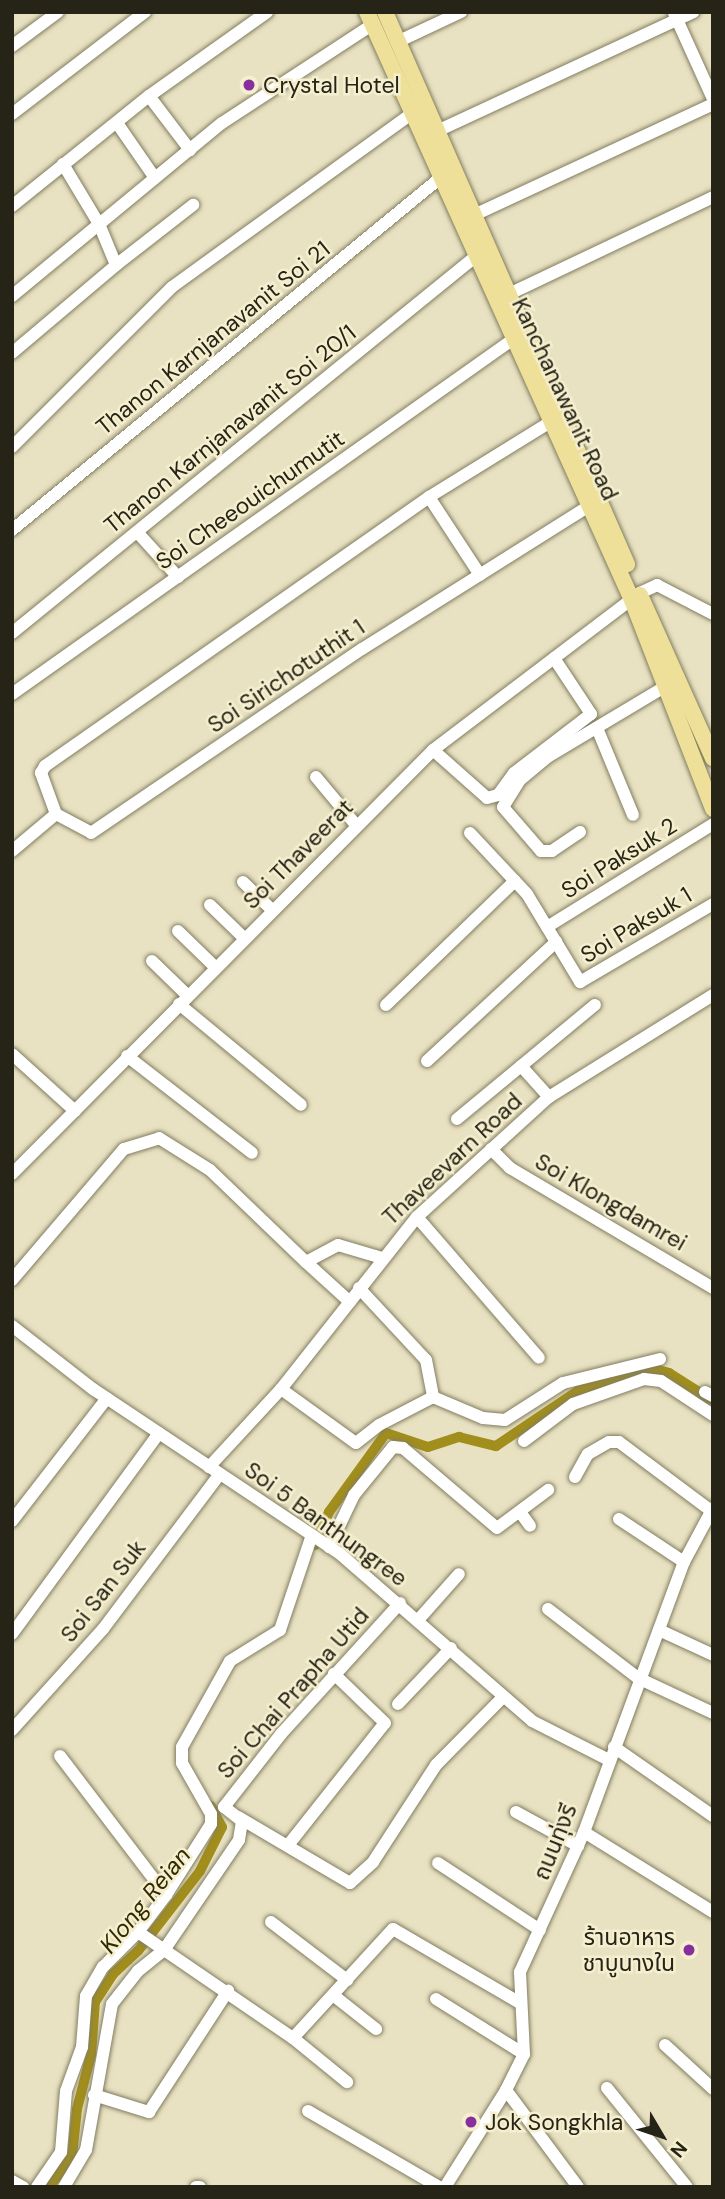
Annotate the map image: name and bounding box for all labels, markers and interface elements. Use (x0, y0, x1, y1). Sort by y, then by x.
place label: Crystal Hotel (263, 71, 400, 99)
marker: Crystal Hotel (241, 77, 257, 93)
street label: Thanon Karnjanavanit Soi 21 (91, 235, 335, 441)
street label: Kanchanawanit Road (506, 293, 624, 505)
street label: Thanon Karnjanavanit Soi 20/1 (99, 319, 361, 539)
street label: Soi Cheeouichumutit (151, 425, 349, 575)
street label: Soi Sirichotuthit 1 (202, 613, 370, 739)
street label: Soi Thaveerat (237, 793, 359, 915)
street label: Soi Paksuk 2 (556, 812, 682, 904)
street label: Soi Paksuk 1 (576, 881, 696, 969)
street label: Thaveevarn Road (376, 1087, 528, 1231)
street label: Soi Klongdamrei (530, 1147, 692, 1257)
street label: Soi 5 Banthungree (239, 1456, 413, 1592)
street label: Soi San Suk (55, 1534, 151, 1648)
street label: Soi Chai Prapha Utid (211, 1602, 375, 1784)
street label: ถนนทุ่งรี (527, 1800, 583, 1884)
water label: Klong Reian (94, 1841, 196, 1959)
place label: ร้านอาหาร ชาบูนางใน (583, 1923, 675, 1977)
marker: ร้านอาหาร ชาบูนางใน (681, 1942, 697, 1958)
north arrow (627, 2101, 697, 2171)
place label: Jok Songkhla (485, 2108, 623, 2136)
marker: Jok Songkhla (463, 2114, 479, 2130)
text: N (665, 2136, 693, 2163)

